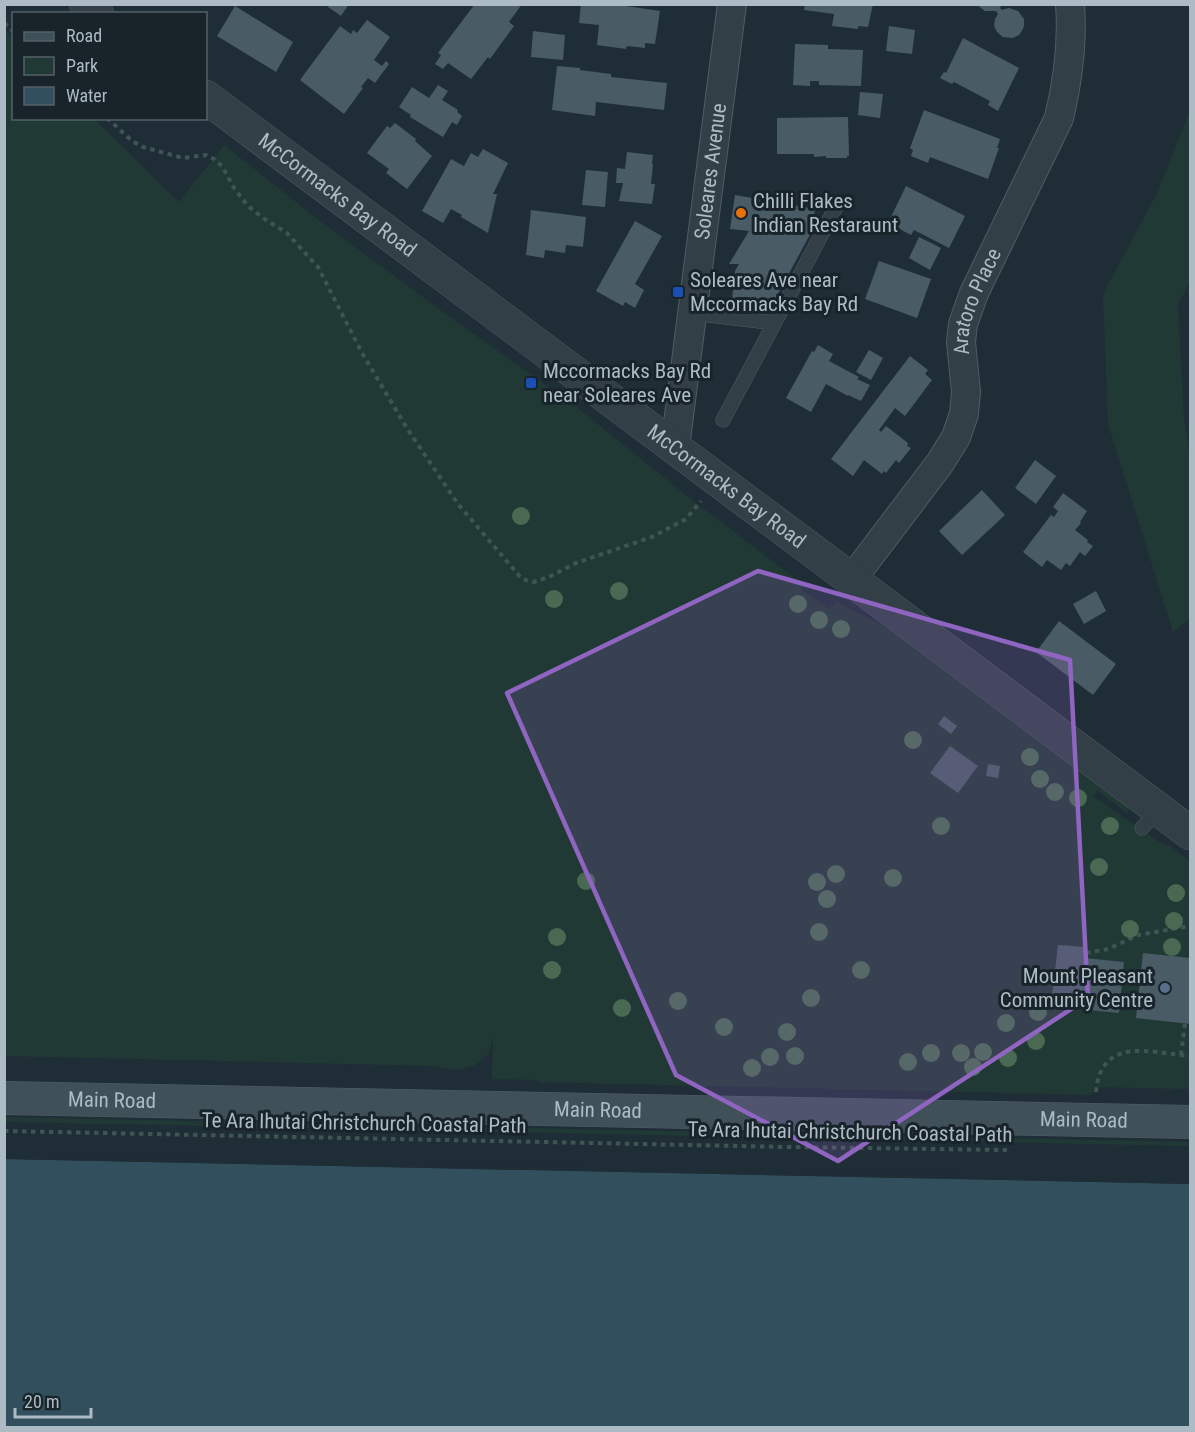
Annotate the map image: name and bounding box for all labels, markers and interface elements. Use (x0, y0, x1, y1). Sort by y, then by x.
legend (12, 12, 207, 120)
text: Road (66, 25, 102, 46)
text: Park (66, 55, 98, 76)
text: Water (66, 85, 108, 106)
street label: Soleares Avenue (690, 102, 731, 241)
street label: McCormacks Bay Road (254, 128, 421, 262)
place label: Chilli Flakes Indian Restaraunt (753, 189, 898, 237)
marker: Chilli Flakes Indian Restaraunt (734, 206, 748, 220)
street label: Aratoro Place (949, 244, 1006, 356)
place label: Soleares Ave near Mccormacks Bay Rd (690, 268, 858, 316)
marker: Soleares Ave near Mccormacks Bay Rd (671, 285, 685, 299)
place label: Mccormacks Bay Rd near Soleares Ave (543, 359, 711, 407)
marker: Mccormacks Bay Rd near Soleares Ave (524, 376, 538, 390)
street label: McCormacks Bay Road (643, 420, 810, 553)
place label: Mount Pleasant Community Centre (1000, 964, 1153, 1012)
marker: Mount Pleasant Community Centre (1158, 981, 1172, 995)
street label: Main Road (68, 1087, 156, 1113)
street label: Main Road (554, 1097, 642, 1123)
street label: Main Road (1040, 1107, 1128, 1133)
street label: Te Ara Ihutai Christchurch Coastal Path (201, 1108, 527, 1138)
street label: Te Ara Ihutai Christchurch Coastal Path (687, 1117, 1013, 1147)
scale bar (15, 1381, 92, 1419)
text: 20 m (24, 1391, 59, 1412)

